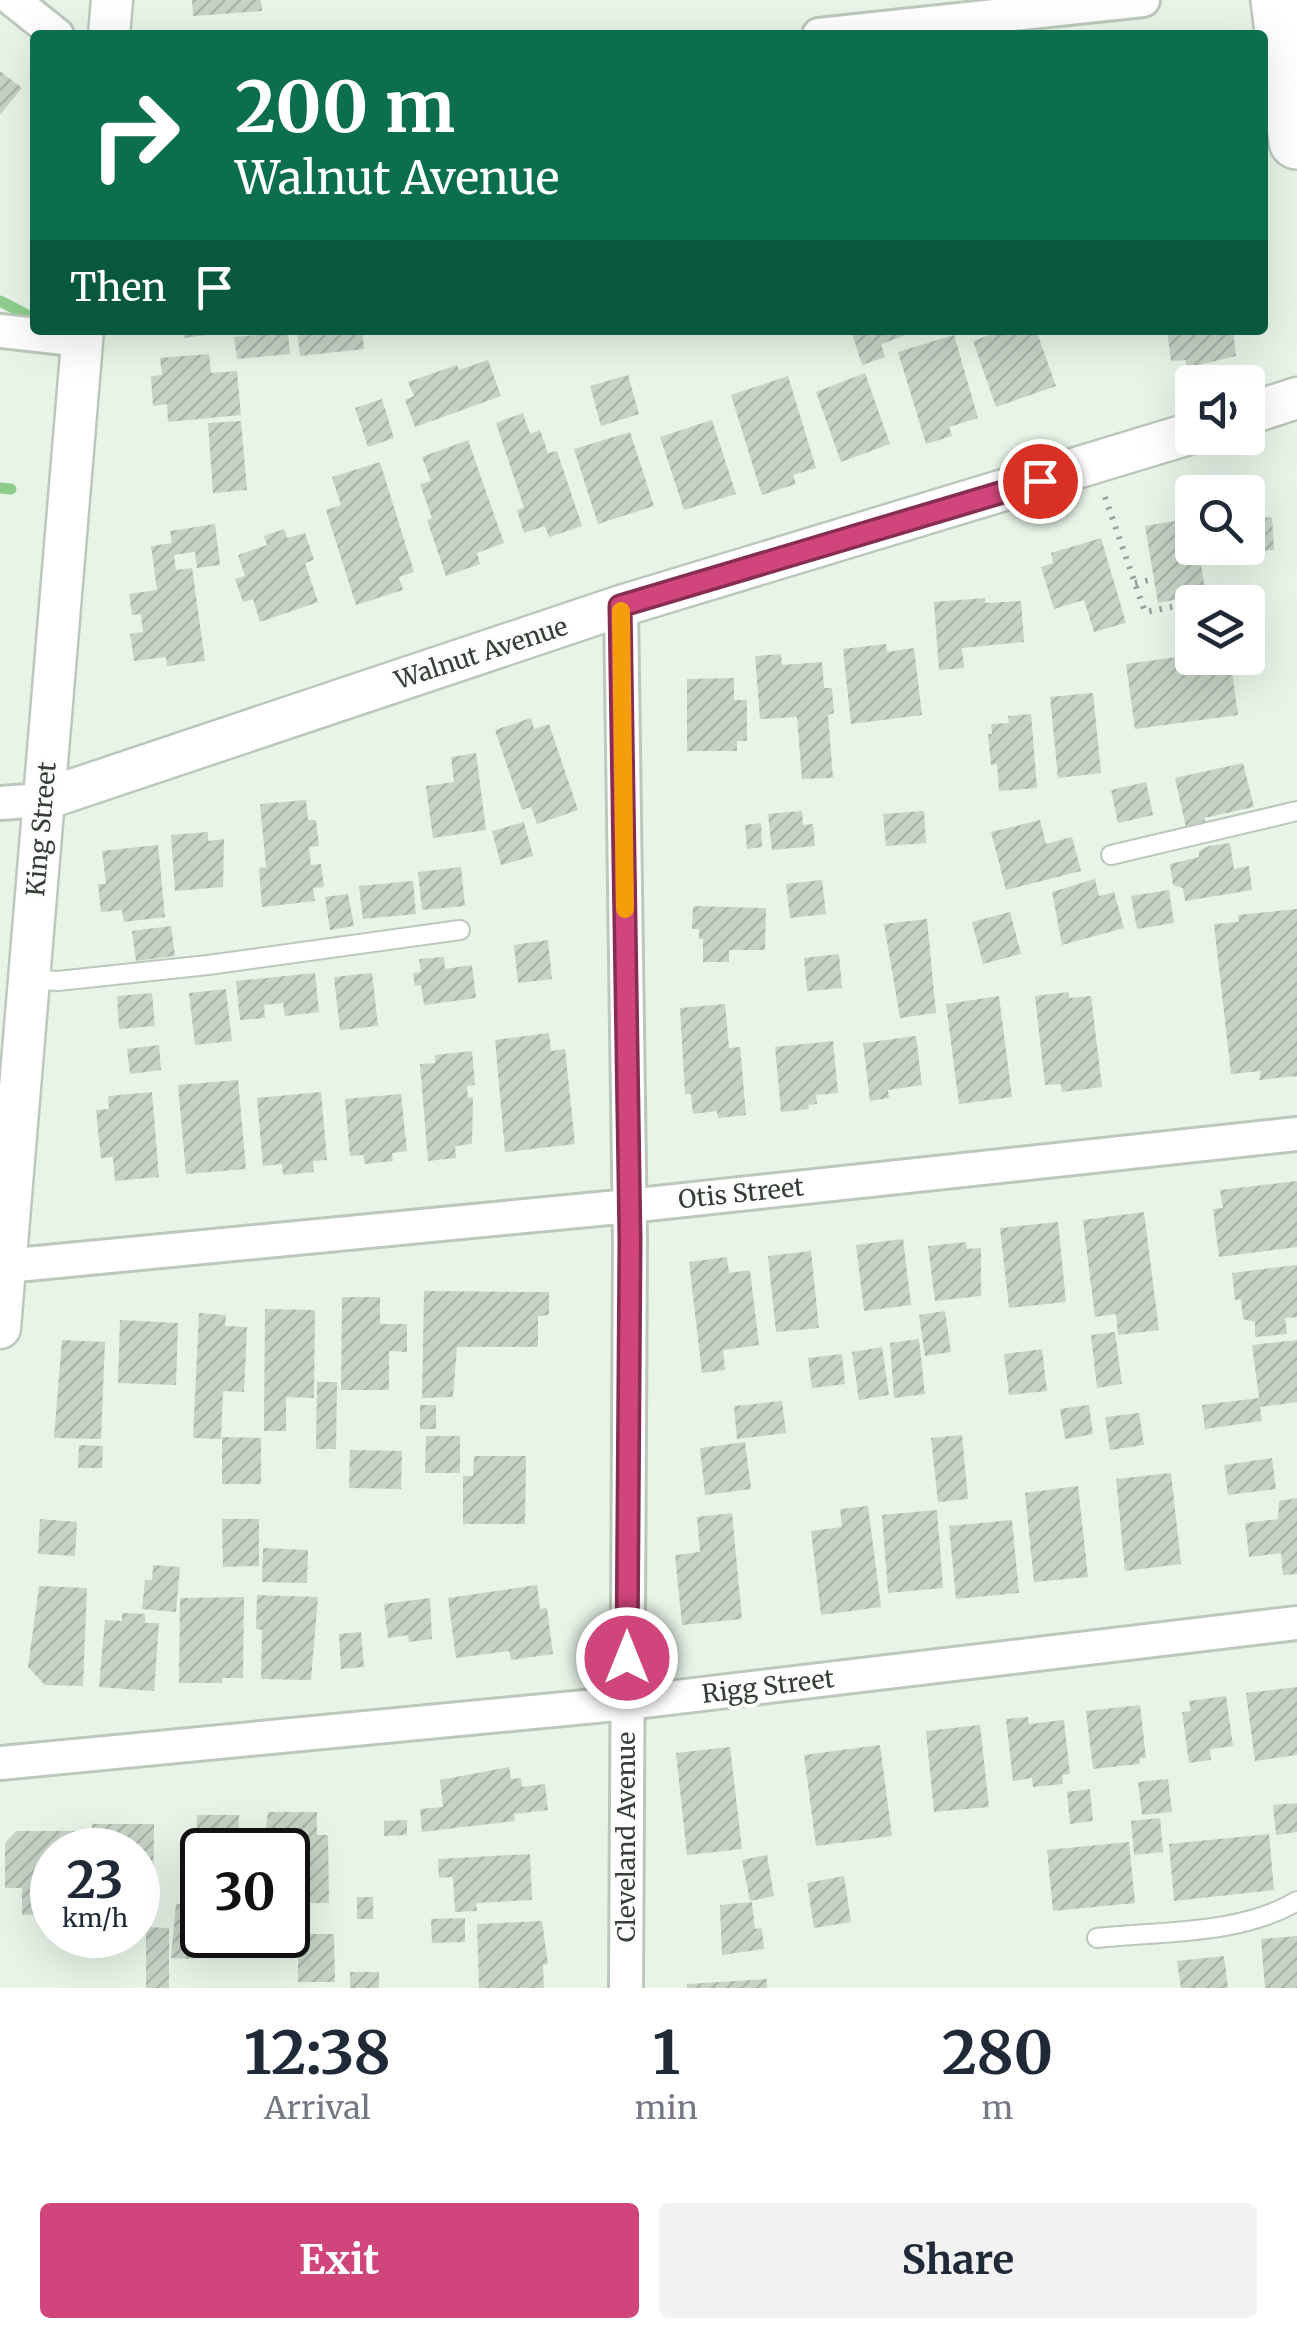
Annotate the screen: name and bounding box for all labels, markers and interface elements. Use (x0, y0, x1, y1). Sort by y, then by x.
text: 200 m (235, 63, 455, 151)
icon: right (70, 70, 200, 200)
text: Walnut Avenue (235, 150, 559, 206)
icon: arrive (187, 260, 242, 315)
text: Then (70, 264, 167, 311)
map controls (1175, 365, 1265, 675)
button: sound (1175, 365, 1265, 455)
pin (998, 439, 1083, 524)
icon: arrive (1013, 454, 1068, 509)
button: search (1175, 475, 1265, 565)
button: layers (1175, 585, 1265, 675)
street label: Walnut Avenue (389, 610, 572, 696)
street label: King Street (19, 760, 63, 898)
street label: Otis Street (677, 1170, 806, 1216)
position arrow (575, 1606, 679, 1710)
street label: Rigg Street (700, 1662, 836, 1710)
street label: Cleveland Avenue (610, 1732, 642, 1942)
speed limit sign: 30 (180, 1828, 310, 1958)
text: 23 (67, 1849, 123, 1912)
text: km/h (62, 1902, 128, 1934)
text: 12:38 (244, 2015, 391, 2090)
text: 1 (652, 2015, 680, 2090)
text: 280 (942, 2015, 1053, 2090)
text: Arrival (264, 2088, 371, 2128)
text: min (635, 2088, 698, 2128)
text: m (982, 2088, 1013, 2128)
button: Exit (40, 2203, 639, 2318)
button: Share (659, 2203, 1257, 2318)

